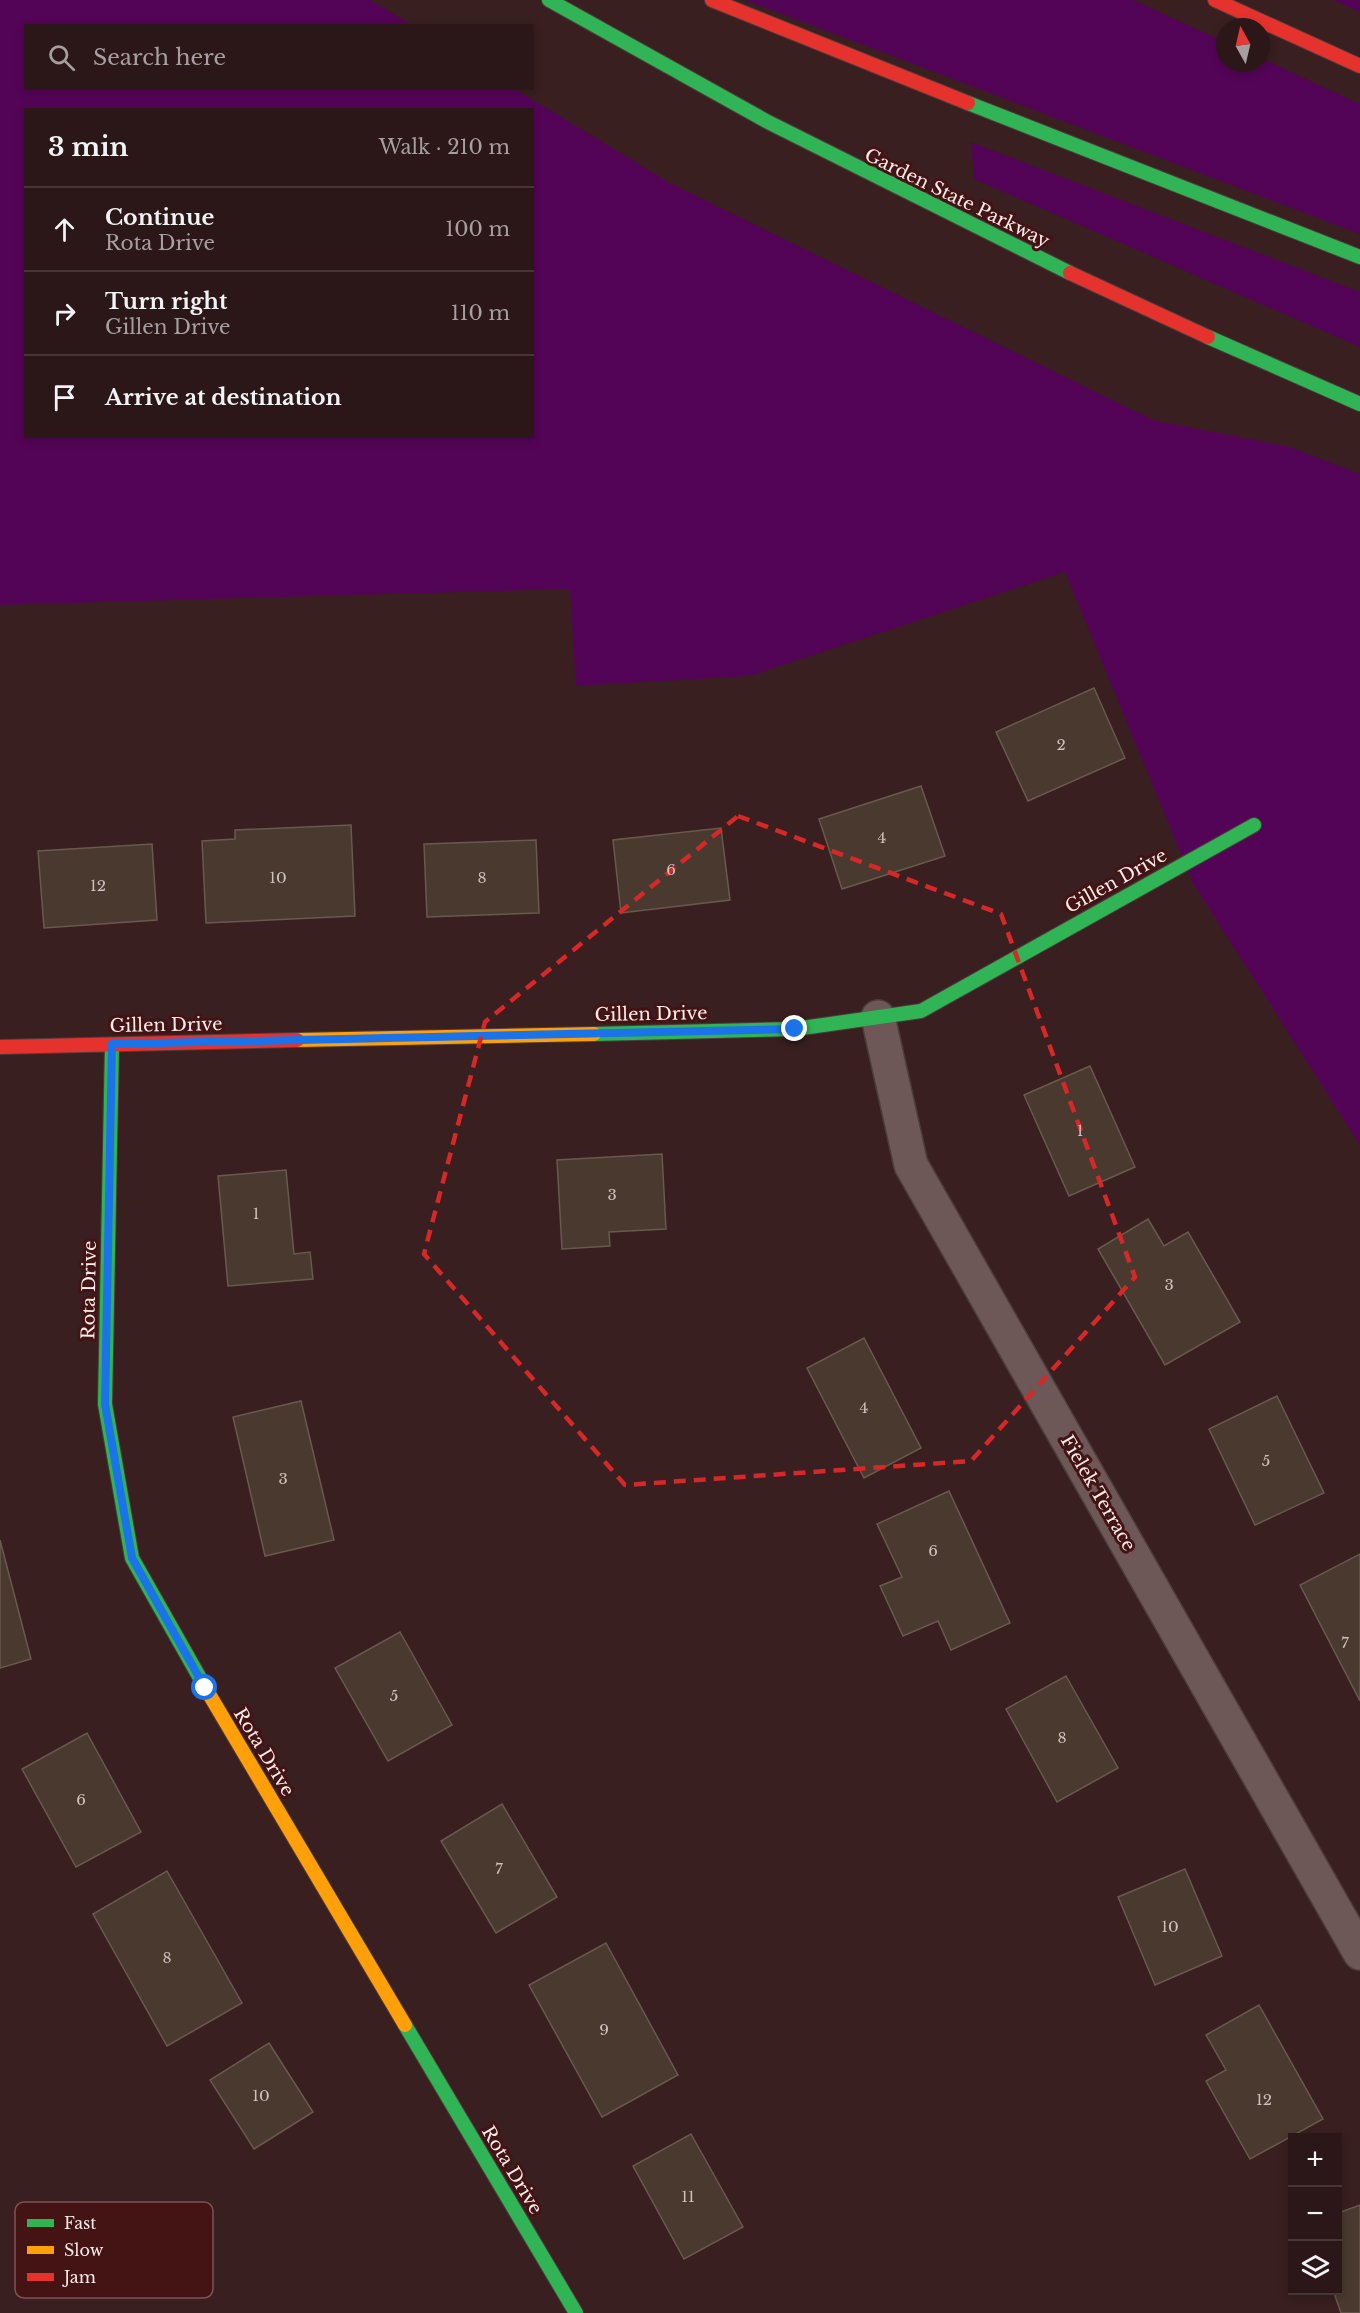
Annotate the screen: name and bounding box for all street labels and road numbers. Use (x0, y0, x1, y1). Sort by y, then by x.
street label: Garden State Parkway (861, 144, 1053, 253)
street label: Gillen Drive (1061, 844, 1171, 918)
street label: Gillen Drive (594, 1002, 708, 1026)
street label: Gillen Drive (109, 1013, 223, 1037)
street label: Rota Drive (77, 1240, 101, 1340)
street label: Fielek Terrace (1056, 1431, 1140, 1555)
street label: Rota Drive (229, 1704, 299, 1800)
street label: Rota Drive (477, 2122, 547, 2218)

